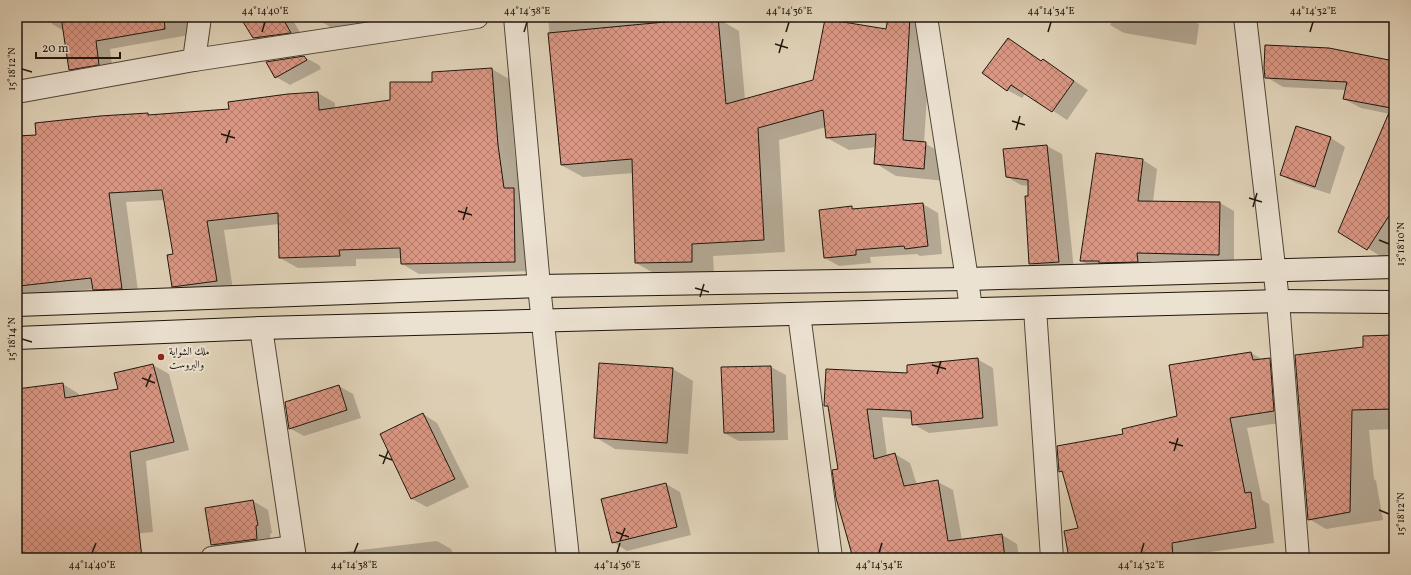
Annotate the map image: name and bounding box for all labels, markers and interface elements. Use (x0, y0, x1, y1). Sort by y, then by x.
text: 44°14'40"E (241, 4, 289, 18)
text: 44°14'38"E (504, 4, 550, 18)
text: 44°14'36"E (766, 4, 812, 18)
text: 44°14'34"E (1027, 4, 1075, 18)
text: 44°14'32"E (1290, 4, 1336, 18)
scale bar (36, 34, 120, 60)
text: 20 m (42, 41, 69, 57)
text: 15°18'12"N (5, 47, 19, 91)
text: 15°18'10"N (1394, 221, 1408, 266)
text: 15°18'14"N (5, 317, 19, 361)
place label: ملك الشواية والبروست (169, 345, 210, 373)
marker: ملك الشواية والبروست (156, 352, 166, 362)
text: 15°18'12"N (1394, 492, 1408, 536)
text: 44°14'40"E (68, 558, 116, 572)
text: 44°14'38"E (331, 558, 377, 572)
text: 44°14'36"E (594, 558, 640, 572)
text: 44°14'34"E (855, 558, 903, 572)
text: 44°14'32"E (1118, 558, 1164, 572)

